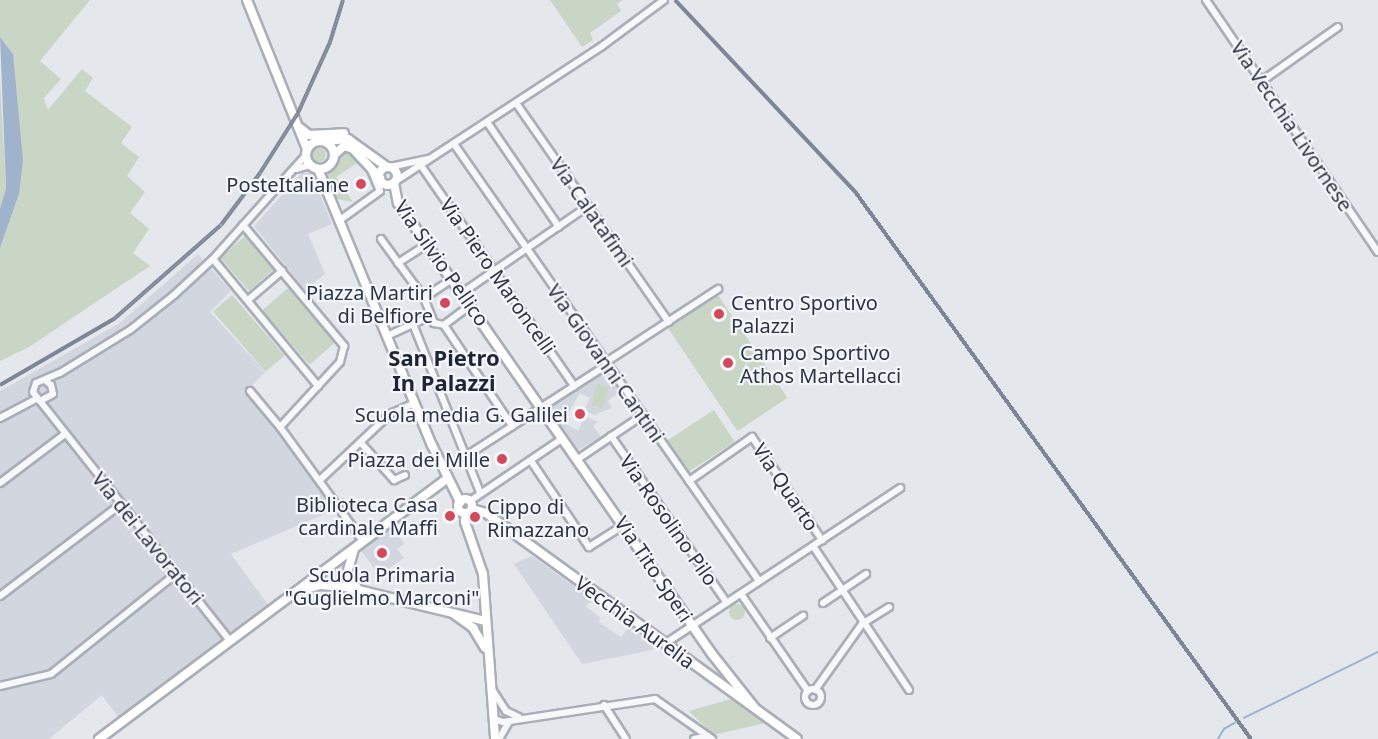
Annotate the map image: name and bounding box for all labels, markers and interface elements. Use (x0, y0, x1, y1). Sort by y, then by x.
street label: Via Vecchia Livornese (1226, 36, 1358, 216)
street label: Via Calatafimi (545, 153, 639, 271)
place label: PosteItaliane (226, 172, 349, 196)
marker: PosteItaliane (354, 177, 368, 191)
street label: Via Piero Maroncelli (435, 193, 561, 359)
street label: Via Silvio Pellico (390, 195, 494, 331)
street label: Via Giovanni Cantini (542, 279, 670, 447)
place label: Piazza Martiri di Belfiore (306, 280, 433, 327)
place label: Centro Sportivo Palazzi (731, 290, 878, 337)
marker: Piazza Martiri di Belfiore (438, 296, 452, 310)
marker: Centro Sportivo Palazzi (712, 307, 726, 321)
place label: Campo Sportivo Athos Martellacci (740, 340, 901, 387)
district label: San Pietro In Palazzi (388, 344, 500, 396)
marker: Campo Sportivo Athos Martellacci (721, 356, 735, 370)
place label: Scuola media G. Galilei (355, 402, 568, 426)
marker: Scuola media G. Galilei (573, 407, 587, 421)
street label: Via Quarto (748, 439, 824, 535)
place label: Piazza dei Mille (347, 447, 490, 471)
street label: Via Rosolino Pilo (615, 450, 723, 590)
marker: Piazza dei Mille (495, 452, 509, 466)
street label: Via dei Lavoratori (87, 467, 209, 609)
place label: Biblioteca Casa cardinale Maffi (296, 492, 438, 539)
place label: Cippo di Rimazzano (487, 494, 589, 541)
marker: Biblioteca Casa cardinale Maffi (443, 509, 457, 523)
marker: Cippo di Rimazzano (468, 510, 482, 524)
street label: Via Tito Speri (610, 512, 698, 626)
marker: Scuola Primaria "Guglielmo Marconi" (375, 546, 389, 560)
place label: Scuola Primaria "Guglielmo Marconi" (285, 562, 479, 609)
street label: Vecchia Aurelia (571, 571, 699, 673)

